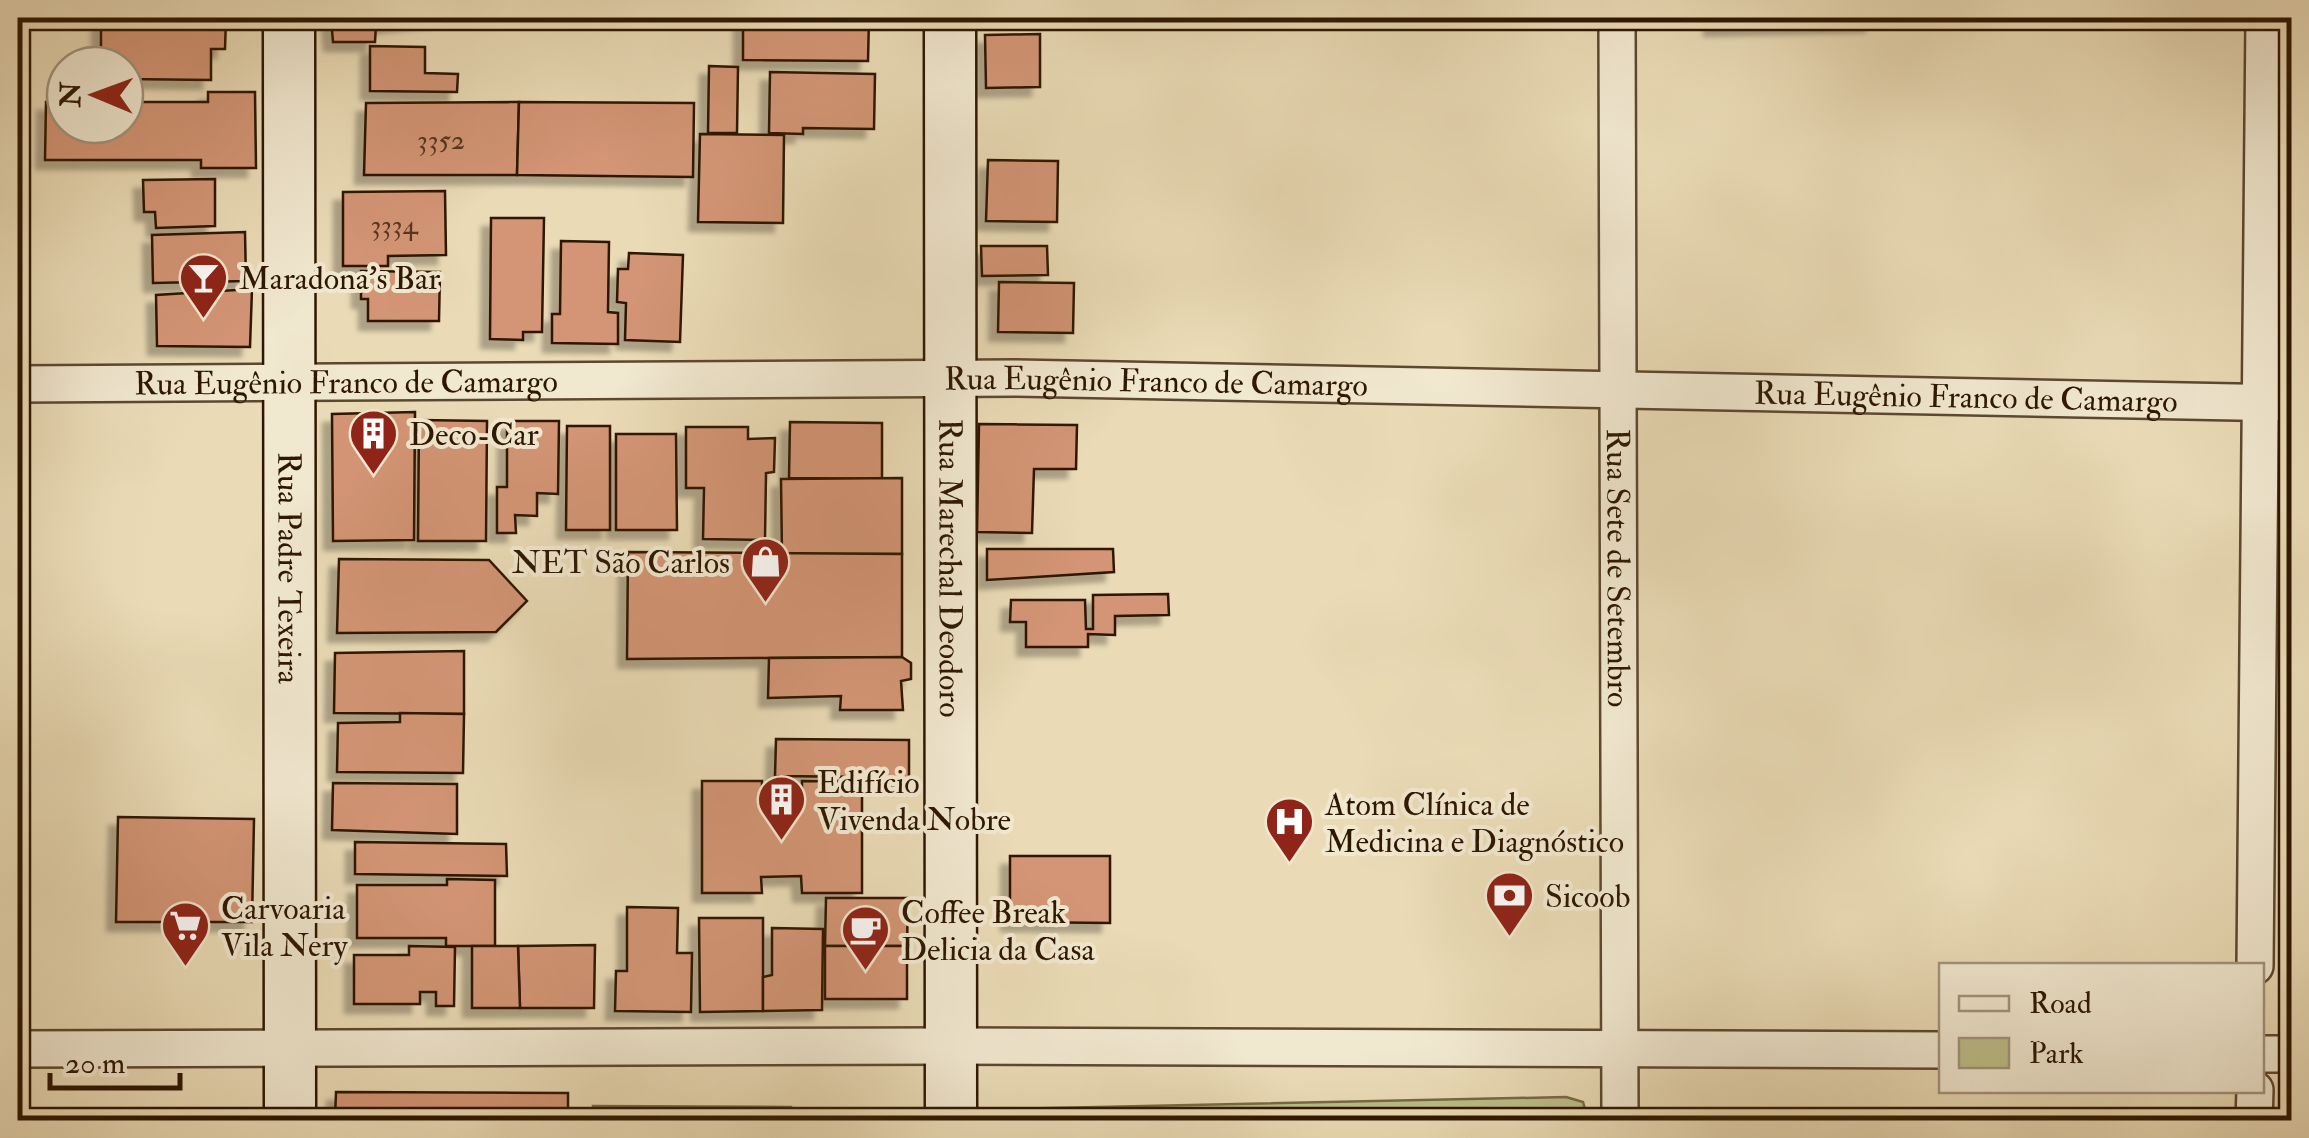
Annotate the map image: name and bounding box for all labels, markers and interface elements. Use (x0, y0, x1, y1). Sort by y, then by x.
north arrow (45, 45, 145, 145)
text: N (54, 81, 89, 108)
house number: 3352 (417, 123, 465, 158)
house number: 3334 (370, 208, 420, 243)
bar icon: Maradona's Bar (178, 252, 230, 320)
place label: Maradona's Bar (239, 259, 440, 299)
street label: Rua Eugênio Franco de Camargo (944, 359, 1368, 406)
street label: Rua Eugênio Franco de Camargo (134, 362, 558, 404)
street label: Rua Eugênio Franco de Camargo (1754, 373, 2178, 422)
building icon: Deco-Car (348, 408, 400, 476)
place label: Deco-Car (409, 415, 539, 455)
street label: Rua Marechal Deodoro (929, 418, 970, 718)
street label: Rua Sete de Setembro (1597, 428, 1638, 708)
street label: Rua Padre Texeira (268, 452, 309, 685)
shop icon: NET São Carlos (739, 536, 791, 604)
place label: NET São Carlos (512, 543, 730, 583)
place label: Edifício Vivenda Nobre (817, 763, 1011, 840)
building icon: Edifício Vivenda Nobre (756, 774, 808, 842)
place label: Atom Clínica de Medicina e Diagnóstico (1324, 785, 1624, 862)
hospital icon: Atom Clínica de Medicina e Diagnóstico (1264, 796, 1316, 864)
bank icon: Sicoob (1484, 870, 1536, 938)
place label: Sicoob (1545, 877, 1630, 917)
place label: Carvoaria Vila Nery (221, 889, 348, 966)
place label: Coffee Break Delicia da Casa (901, 893, 1095, 970)
supermarket icon: Carvoaria Vila Nery (160, 900, 212, 968)
cafe icon: Coffee Break Delicia da Casa (840, 904, 892, 972)
legend (1939, 963, 2264, 1093)
text: Road (2029, 985, 2092, 1022)
scale bar (50, 1028, 180, 1090)
text: Park (2029, 1035, 2084, 1072)
text: 20 m (65, 1045, 125, 1082)

